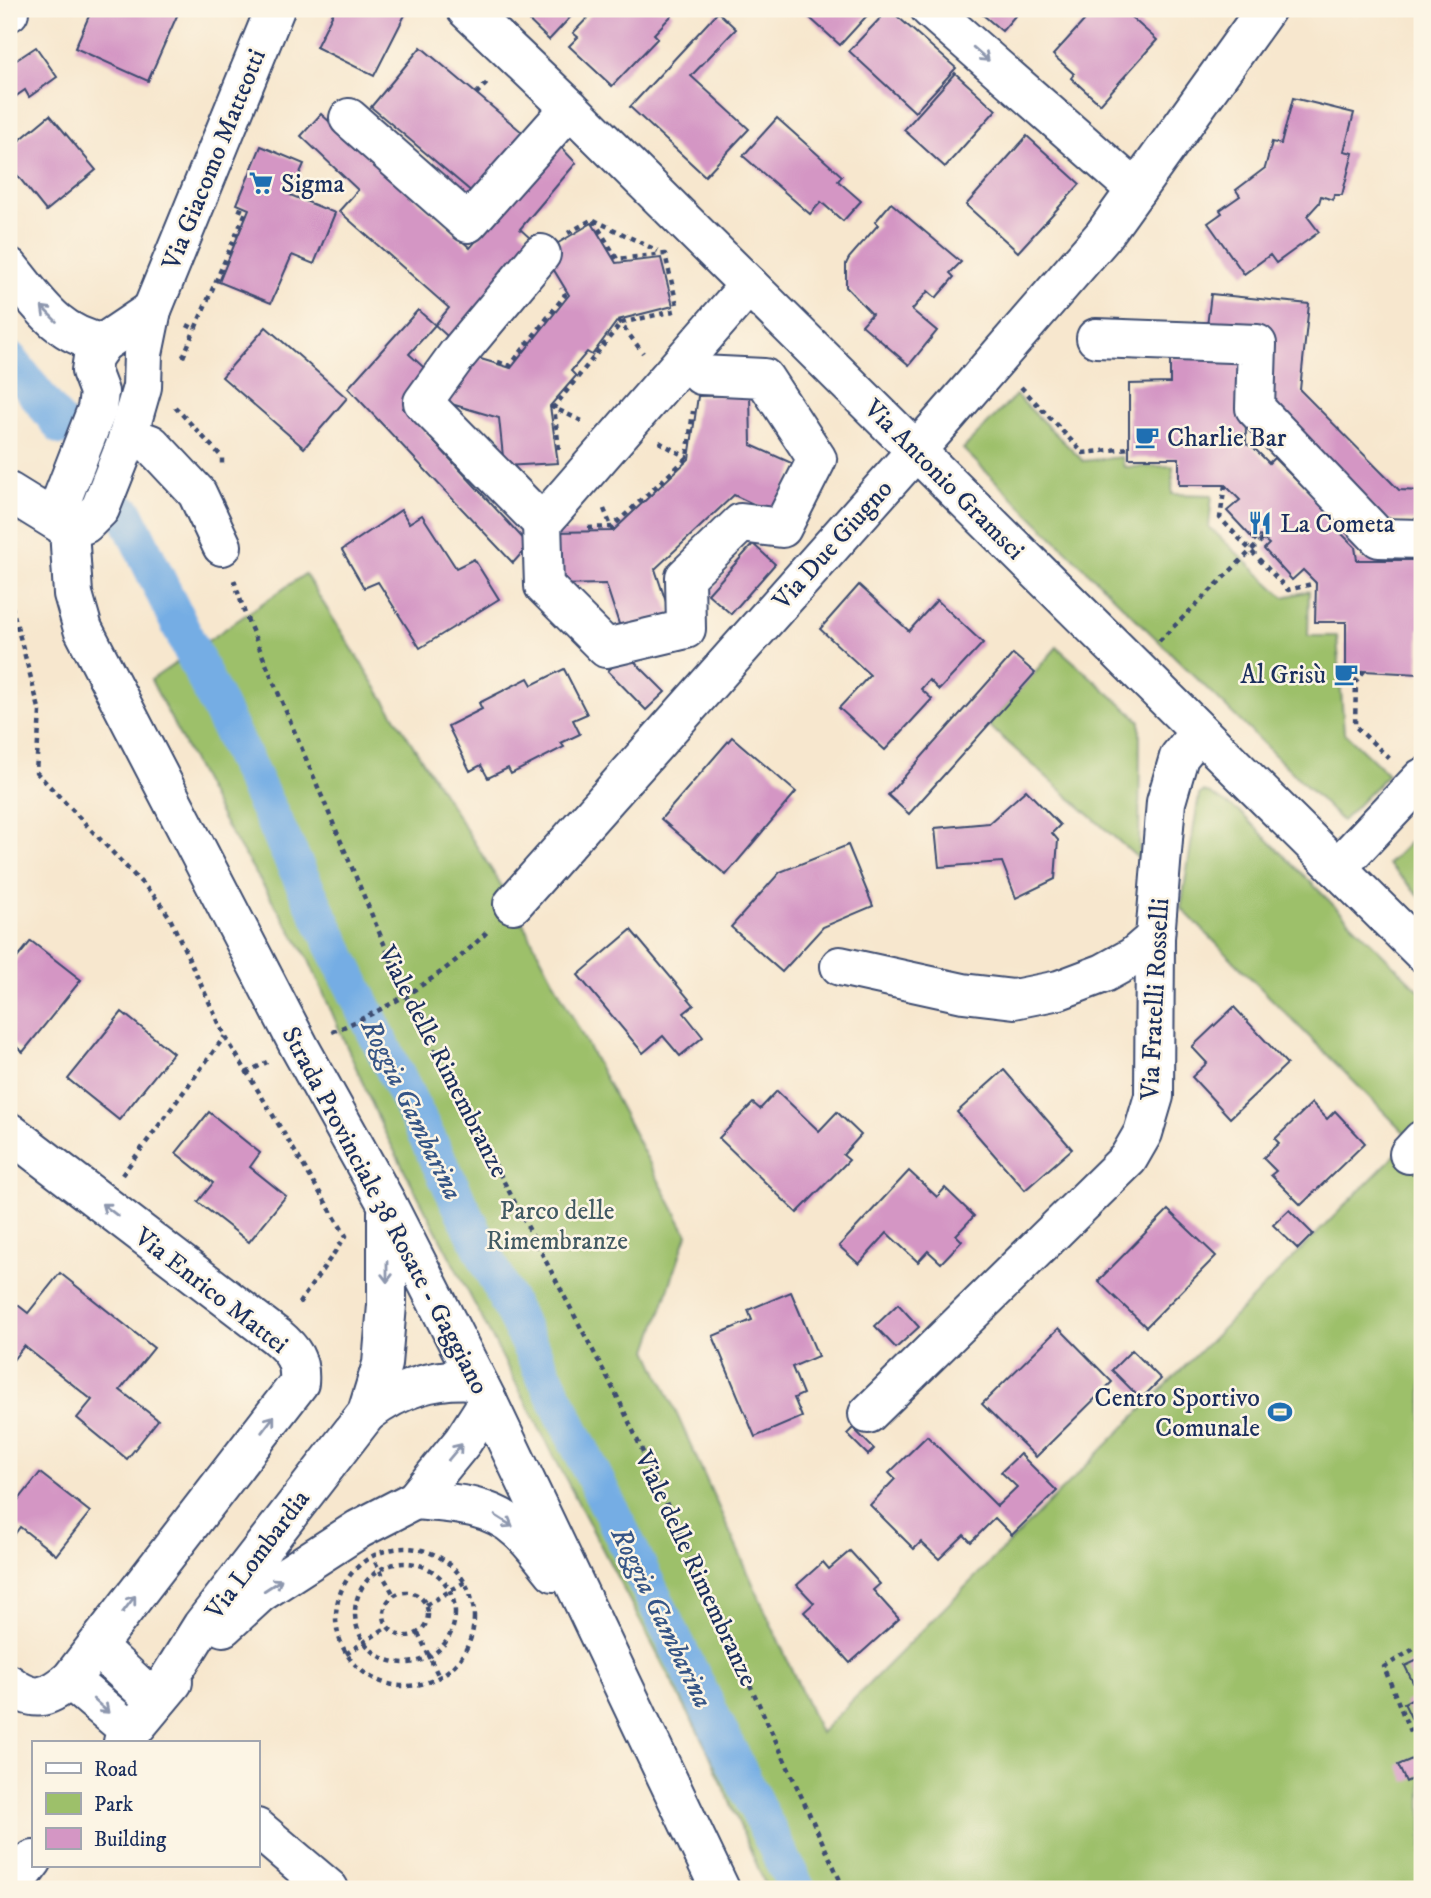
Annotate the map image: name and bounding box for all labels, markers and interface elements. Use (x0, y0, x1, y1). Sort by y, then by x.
street label: Via Giacomo Matteotti (155, 44, 274, 276)
one-way arrow (972, 46, 990, 62)
place label: Sigma (281, 168, 345, 201)
supermarket icon: Sigma (247, 169, 275, 197)
one-way arrow (41, 306, 58, 323)
street label: Via Antonio Gramsci (856, 392, 1031, 567)
place label: Charlie Bar (1167, 422, 1287, 455)
cafe icon: Charlie Bar (1133, 423, 1161, 451)
street label: Via Due Giugno (765, 473, 900, 618)
place label: La Cometa (1280, 508, 1395, 541)
restaurant icon: La Cometa (1246, 509, 1274, 537)
place label: Al Grisù (1240, 659, 1326, 692)
cafe icon: Al Grisù (1332, 660, 1360, 688)
street label: Via Fratelli Rosselli (1134, 897, 1177, 1102)
street label: Viale delle Rimembranze (369, 939, 515, 1183)
water label: Roggia Gambarina (352, 1013, 471, 1206)
street label: Strada Provinciale 38 Rosate - Gaggiano (274, 1021, 496, 1400)
park label: Parco delle Rimembranze (486, 1195, 628, 1258)
one-way arrow (101, 1203, 120, 1218)
street label: Via Enrico Mattei (127, 1220, 295, 1362)
one-way arrow (380, 1261, 394, 1284)
place label: Centro Sportivo Comunale (1094, 1382, 1260, 1445)
sports icon: Centro Sportivo Comunale (1266, 1398, 1294, 1426)
one-way arrow (260, 1415, 275, 1433)
one-way arrow (446, 1443, 462, 1461)
street label: Viale delle Rimembranze (626, 1445, 765, 1692)
street label: Via Lombardia (198, 1483, 318, 1627)
one-way arrow (493, 1514, 513, 1528)
water label: Roggia Gambarina (602, 1521, 721, 1714)
one-way arrow (263, 1578, 283, 1592)
one-way arrow (122, 1595, 137, 1614)
one-way arrow (92, 1697, 109, 1714)
legend (32, 1741, 259, 1867)
text: Road (94, 1757, 138, 1783)
text: Park (94, 1792, 134, 1818)
text: Building (94, 1827, 167, 1853)

